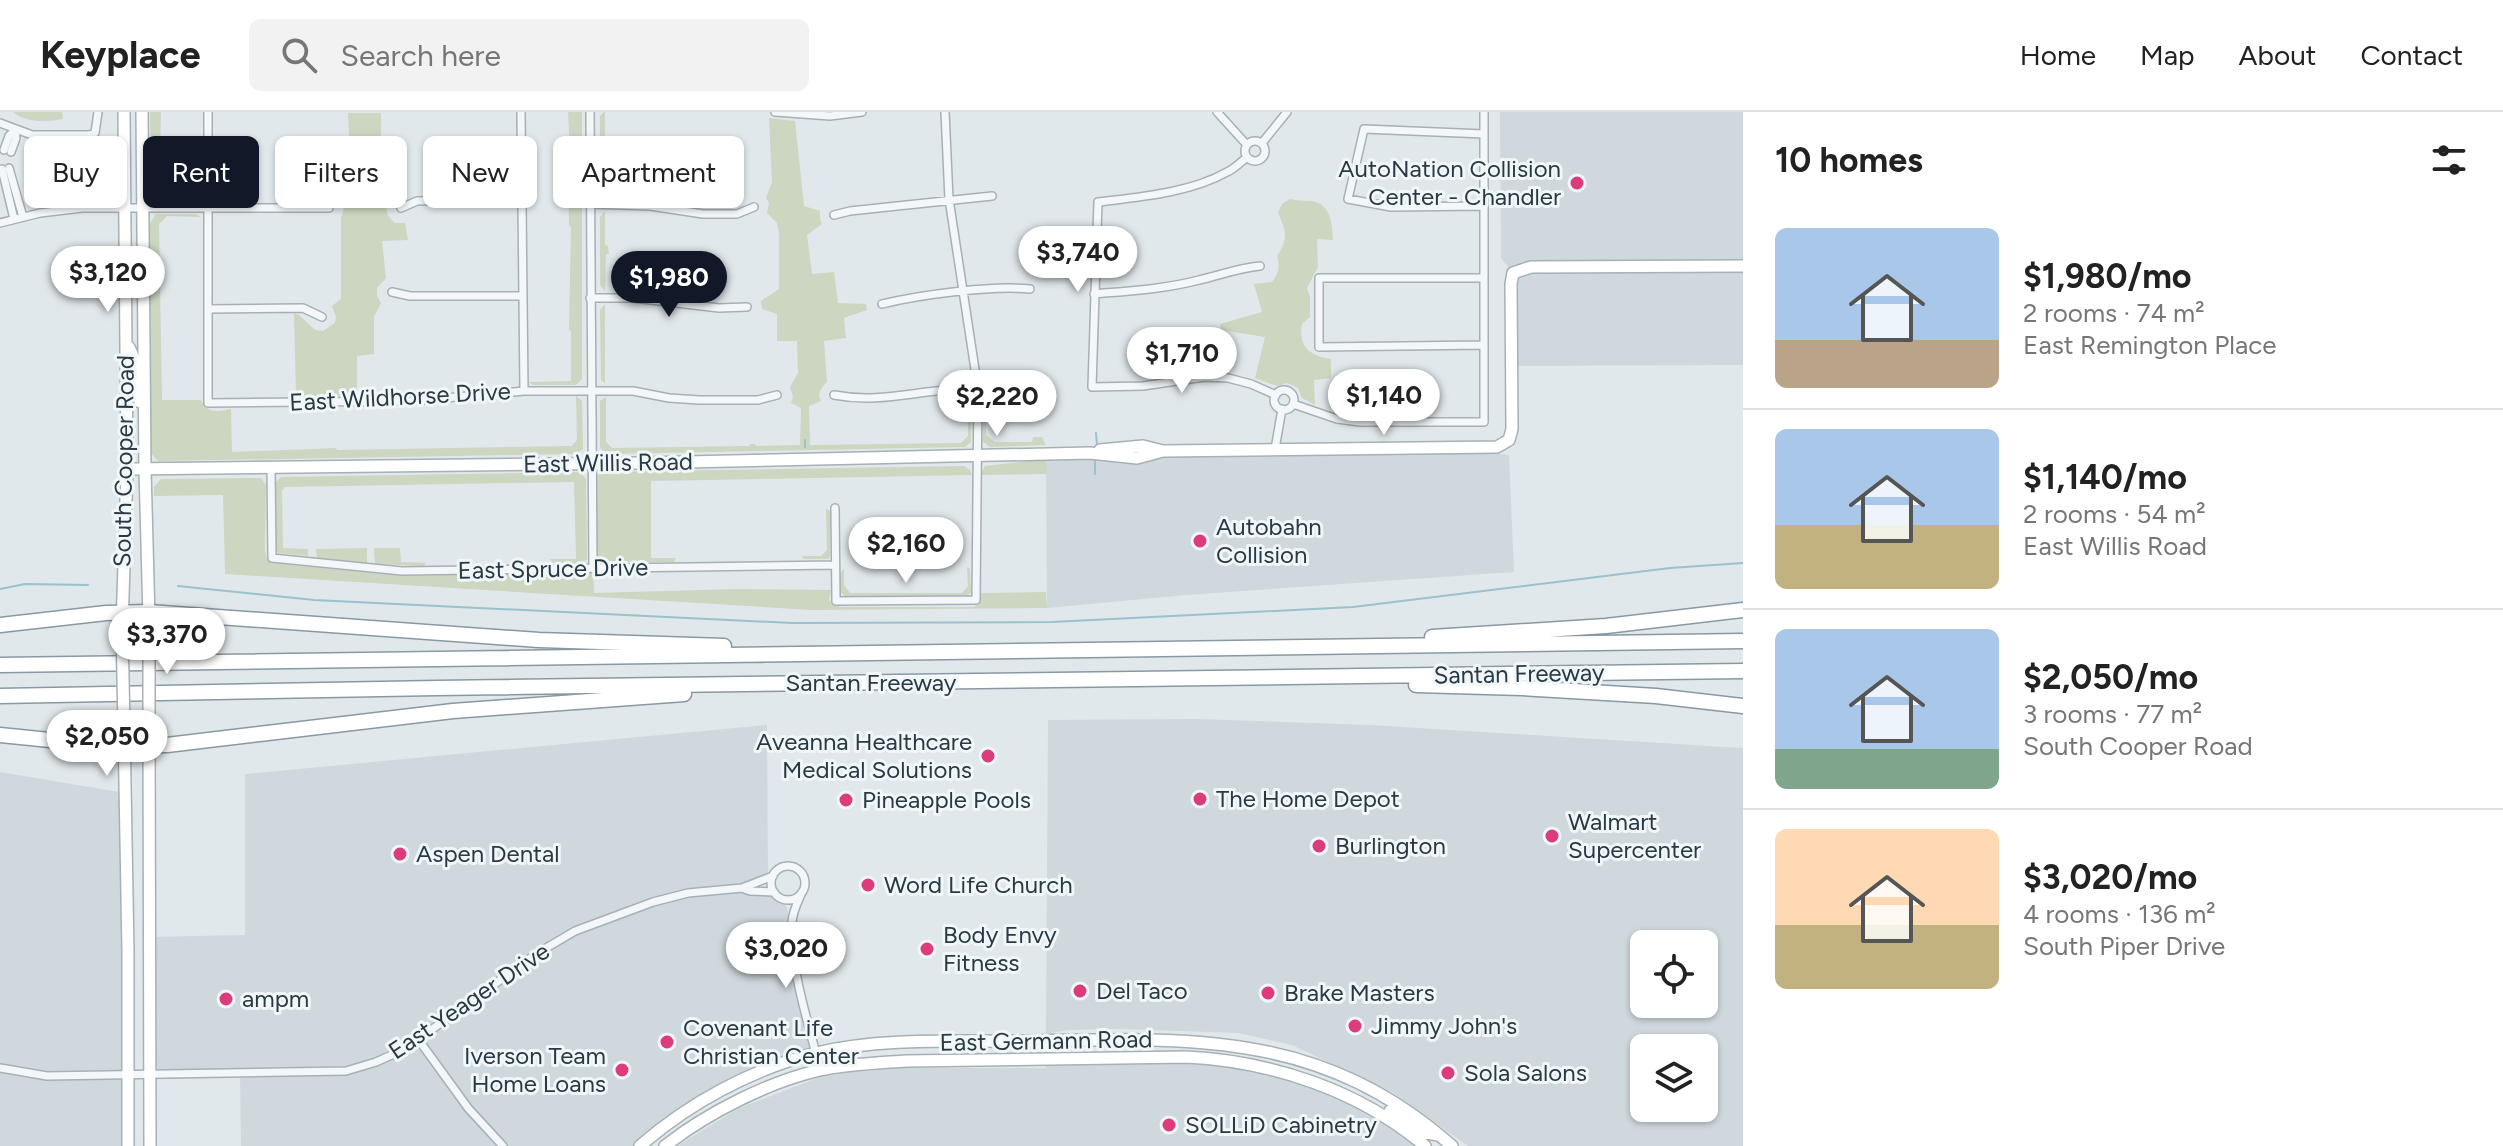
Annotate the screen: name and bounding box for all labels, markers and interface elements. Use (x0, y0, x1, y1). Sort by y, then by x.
search box (249, 19, 809, 91)
text: Keyplace (40, 32, 201, 78)
icon: search (277, 33, 321, 77)
text: Search here (341, 37, 501, 74)
text: Home (2020, 38, 2096, 72)
text: Map (2140, 38, 2195, 72)
text: About (2239, 38, 2316, 72)
text: Contact (2360, 38, 2463, 72)
chip: Buy (24, 136, 127, 208)
chip: Rent (143, 136, 259, 208)
chip: Filters (275, 136, 407, 208)
chip: New (423, 136, 537, 208)
chip: Apartment (553, 136, 744, 208)
icon: filters (2427, 138, 2471, 182)
text: 10 homes (1775, 140, 1923, 181)
place label: AutoNation Collision Center - Chandler (1338, 154, 1561, 211)
marker: AutoNation Collision Center - Chandler (1568, 174, 1586, 192)
pin: $3,740 (1013, 226, 1143, 294)
text: $3,740 (1036, 236, 1120, 268)
pin: $3,120 (43, 246, 173, 314)
pin: $1,980 (604, 251, 734, 319)
text: $3,120 (69, 256, 147, 288)
text: $1,980/mo (2023, 256, 2192, 297)
icon: home (1839, 260, 1935, 356)
text: $1,980 (629, 261, 709, 293)
text: 2 rooms · 74 m² (2023, 297, 2205, 329)
pin: $1,710 (1117, 327, 1247, 395)
text: East Remington Place (2023, 329, 2277, 361)
text: $1,710 (1145, 337, 1219, 369)
street label: South Cooper Road (107, 355, 140, 567)
pin: $1,140 (1319, 369, 1449, 437)
pin: $2,220 (932, 370, 1062, 438)
street label: East Wildhorse Drive (288, 376, 511, 417)
text: $1,140 (1346, 379, 1422, 411)
text: $2,220 (955, 380, 1039, 412)
street label: East Willis Road (523, 447, 693, 478)
text: $1,140/mo (2023, 457, 2187, 498)
icon: home (1839, 461, 1935, 557)
text: 2 rooms · 54 m² (2023, 498, 2206, 530)
place label: Autobahn Collision (1216, 512, 1322, 569)
pin: $2,160 (841, 517, 971, 585)
text: $2,160 (866, 527, 946, 559)
text: East Willis Road (2023, 530, 2207, 562)
marker: Autobahn Collision (1191, 532, 1209, 550)
street label: East Spruce Drive (457, 552, 649, 585)
pin: $3,370 (102, 608, 232, 676)
text: $3,370 (126, 618, 208, 650)
text: $2,050/mo (2023, 657, 2198, 698)
street label: Santan Freeway (1433, 658, 1605, 689)
icon: home (1839, 661, 1935, 757)
street label: Santan Freeway (786, 668, 957, 697)
text: 3 rooms · 77 m² (2023, 698, 2202, 730)
pin: $2,050 (42, 710, 172, 778)
text: $2,050 (65, 720, 149, 752)
place label: Aveanna Healthcare Medical Solutions (756, 727, 972, 784)
text: South Cooper Road (2023, 730, 2253, 762)
marker: Aveanna Healthcare Medical Solutions (979, 747, 997, 765)
place label: The Home Depot (1216, 784, 1400, 813)
place label: Pineapple Pools (862, 785, 1031, 814)
marker: The Home Depot (1191, 790, 1209, 808)
marker: Pineapple Pools (837, 791, 855, 809)
place label: Walmart Supercenter (1568, 807, 1701, 864)
marker: Walmart Supercenter (1543, 827, 1561, 845)
place label: Burlington (1335, 831, 1446, 860)
marker: Burlington (1310, 837, 1328, 855)
place label: Aspen Dental (416, 839, 560, 868)
marker: Aspen Dental (391, 845, 409, 863)
text: $3,020/mo (2023, 857, 2197, 898)
icon: home (1839, 861, 1935, 957)
place label: Word Life Church (884, 870, 1073, 899)
marker: Word Life Church (859, 876, 877, 894)
text: 4 rooms · 136 m² (2023, 898, 2216, 930)
place label: Body Envy Fitness (943, 920, 1057, 977)
pin: $3,020 (721, 922, 851, 990)
map controls (1630, 930, 1718, 1122)
button: locate (1630, 930, 1718, 1018)
text: South Piper Drive (2023, 930, 2225, 962)
text: $3,020 (744, 932, 828, 964)
street label: East Yeager Drive (383, 936, 555, 1065)
marker: Body Envy Fitness (918, 940, 936, 958)
place label: Del Taco (1096, 976, 1188, 1005)
place label: Brake Masters (1284, 978, 1435, 1007)
marker: Del Taco (1071, 982, 1089, 1000)
place label: ampm (242, 984, 309, 1013)
marker: Brake Masters (1259, 984, 1277, 1002)
marker: ampm (217, 990, 235, 1008)
place label: Jimmy John's (1371, 1011, 1517, 1040)
place label: Covenant Life Christian Center (683, 1013, 859, 1070)
marker: Jimmy John's (1346, 1017, 1364, 1035)
street label: East Germann Road (939, 1024, 1153, 1057)
marker: Covenant Life Christian Center (658, 1033, 676, 1051)
button: layers (1630, 1034, 1718, 1122)
place label: Iverson Team Home Loans (464, 1041, 606, 1098)
place label: Sola Salons (1464, 1058, 1587, 1087)
marker: Iverson Team Home Loans (613, 1061, 631, 1079)
marker: Sola Salons (1439, 1064, 1457, 1082)
place label: SOLLiD Cabinetry (1185, 1110, 1377, 1139)
marker: SOLLiD Cabinetry (1160, 1116, 1178, 1134)

